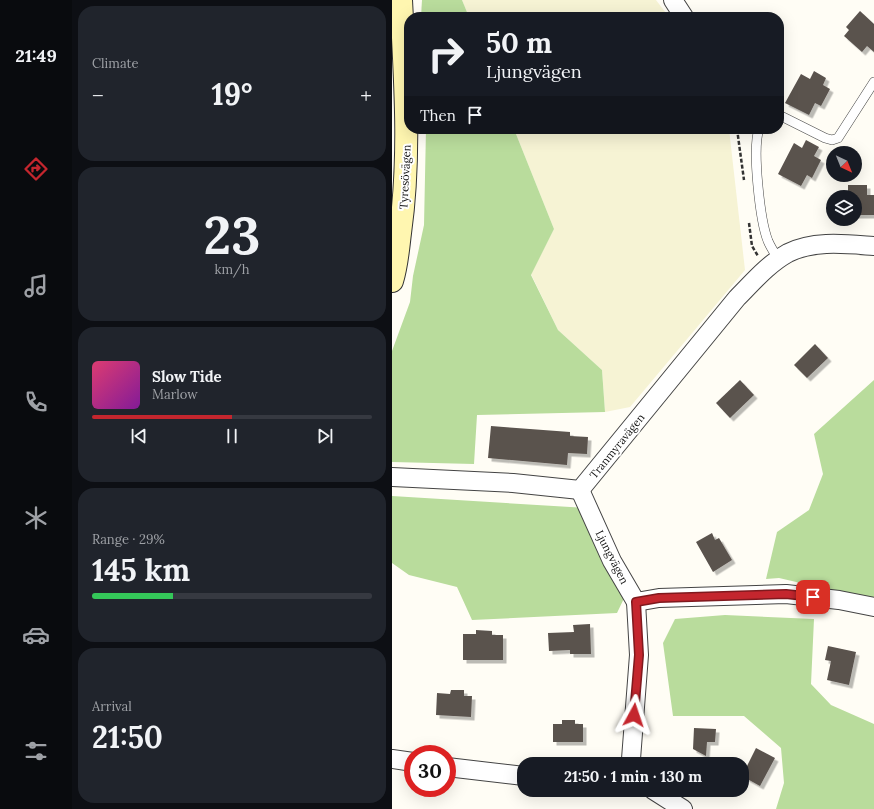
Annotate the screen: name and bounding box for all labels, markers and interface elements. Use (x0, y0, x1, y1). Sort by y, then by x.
text: 50 m (486, 25, 552, 61)
icon: right (420, 28, 472, 80)
text: 21:49 (15, 44, 57, 67)
text: Climate (92, 55, 139, 72)
text: Ljungvägen (486, 60, 582, 83)
text: 19° (212, 75, 252, 113)
text: − (92, 81, 104, 109)
text: + (360, 81, 372, 109)
icon: arrive (464, 104, 486, 126)
text: Then (420, 106, 456, 125)
street label: Tyresövägen (396, 144, 414, 210)
north arrow (826, 146, 862, 182)
map controls (826, 146, 862, 226)
icon: directions (22, 155, 50, 183)
button: layers (826, 190, 862, 226)
text: 23 (204, 202, 260, 268)
text: km/h (214, 261, 250, 278)
icon: music (22, 272, 50, 300)
text: Slow Tide (152, 367, 222, 386)
text: Marlow (152, 386, 198, 403)
icon: phone (22, 388, 50, 416)
street label: Tranmyravägen (587, 410, 648, 481)
icon: previous (128, 425, 150, 447)
icon: pause (221, 425, 243, 447)
icon: next (314, 425, 336, 447)
icon: climate (22, 504, 50, 532)
street label: Ljungvägen (592, 528, 632, 587)
text: Range · 29% (92, 531, 165, 548)
text: 145 km (92, 551, 190, 589)
pin (796, 580, 830, 614)
icon: arrive (802, 586, 824, 608)
icon: car (22, 621, 50, 649)
position arrow (613, 694, 655, 736)
text: Arrival (92, 698, 132, 715)
text: 21:50 (92, 718, 163, 756)
icon: filters (22, 737, 50, 765)
speed limit sign: 30 (404, 745, 456, 797)
text: 21:50 · 1 min · 130 m (564, 767, 702, 786)

